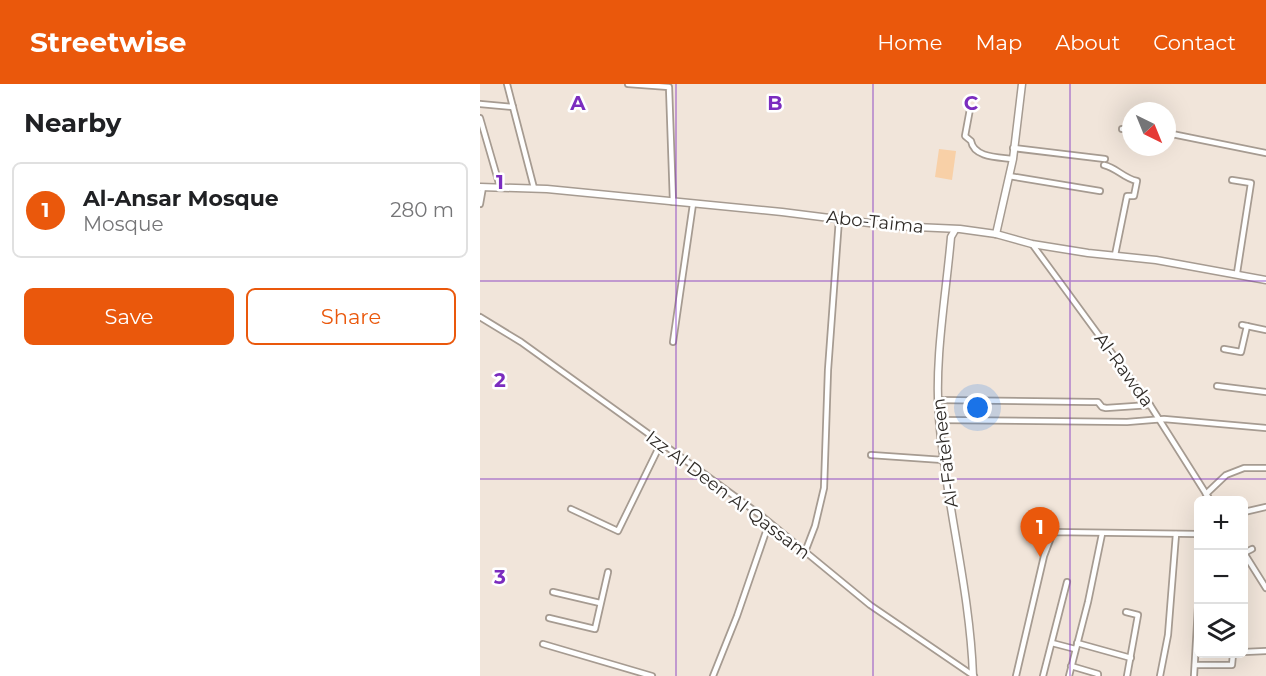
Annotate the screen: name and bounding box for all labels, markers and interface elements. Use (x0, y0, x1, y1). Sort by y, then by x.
text: Streetwise (30, 25, 186, 59)
text: Home (877, 30, 942, 55)
text: Map (975, 30, 1022, 55)
text: About (1055, 30, 1120, 55)
text: Contact (1153, 30, 1236, 55)
text: A (569, 91, 586, 115)
text: B (767, 91, 783, 115)
text: C (964, 91, 979, 115)
north arrow (1122, 102, 1176, 156)
text: Nearby (24, 107, 121, 139)
text: 1 (496, 170, 504, 194)
text: Al-Ansar Mosque (83, 185, 279, 212)
text: 1 (42, 198, 49, 222)
text: 280 m (390, 198, 454, 222)
street label: Abo-Taima (825, 206, 925, 238)
text: Mosque (83, 212, 163, 236)
button: Save (24, 288, 234, 345)
button: Share (246, 288, 456, 345)
street label: Al-Rawda (1090, 329, 1158, 411)
text: 2 (494, 368, 506, 392)
your location (963, 393, 992, 422)
street label: Al-Fateheen (927, 397, 963, 509)
street label: Izz Al Deen Al Qassam (642, 426, 814, 564)
map controls (1194, 496, 1248, 658)
button: + (1194, 496, 1248, 550)
pin: 1 (1020, 508, 1060, 557)
button: − (1194, 550, 1248, 604)
text: 3 (493, 565, 506, 589)
button: layers (1194, 604, 1248, 658)

